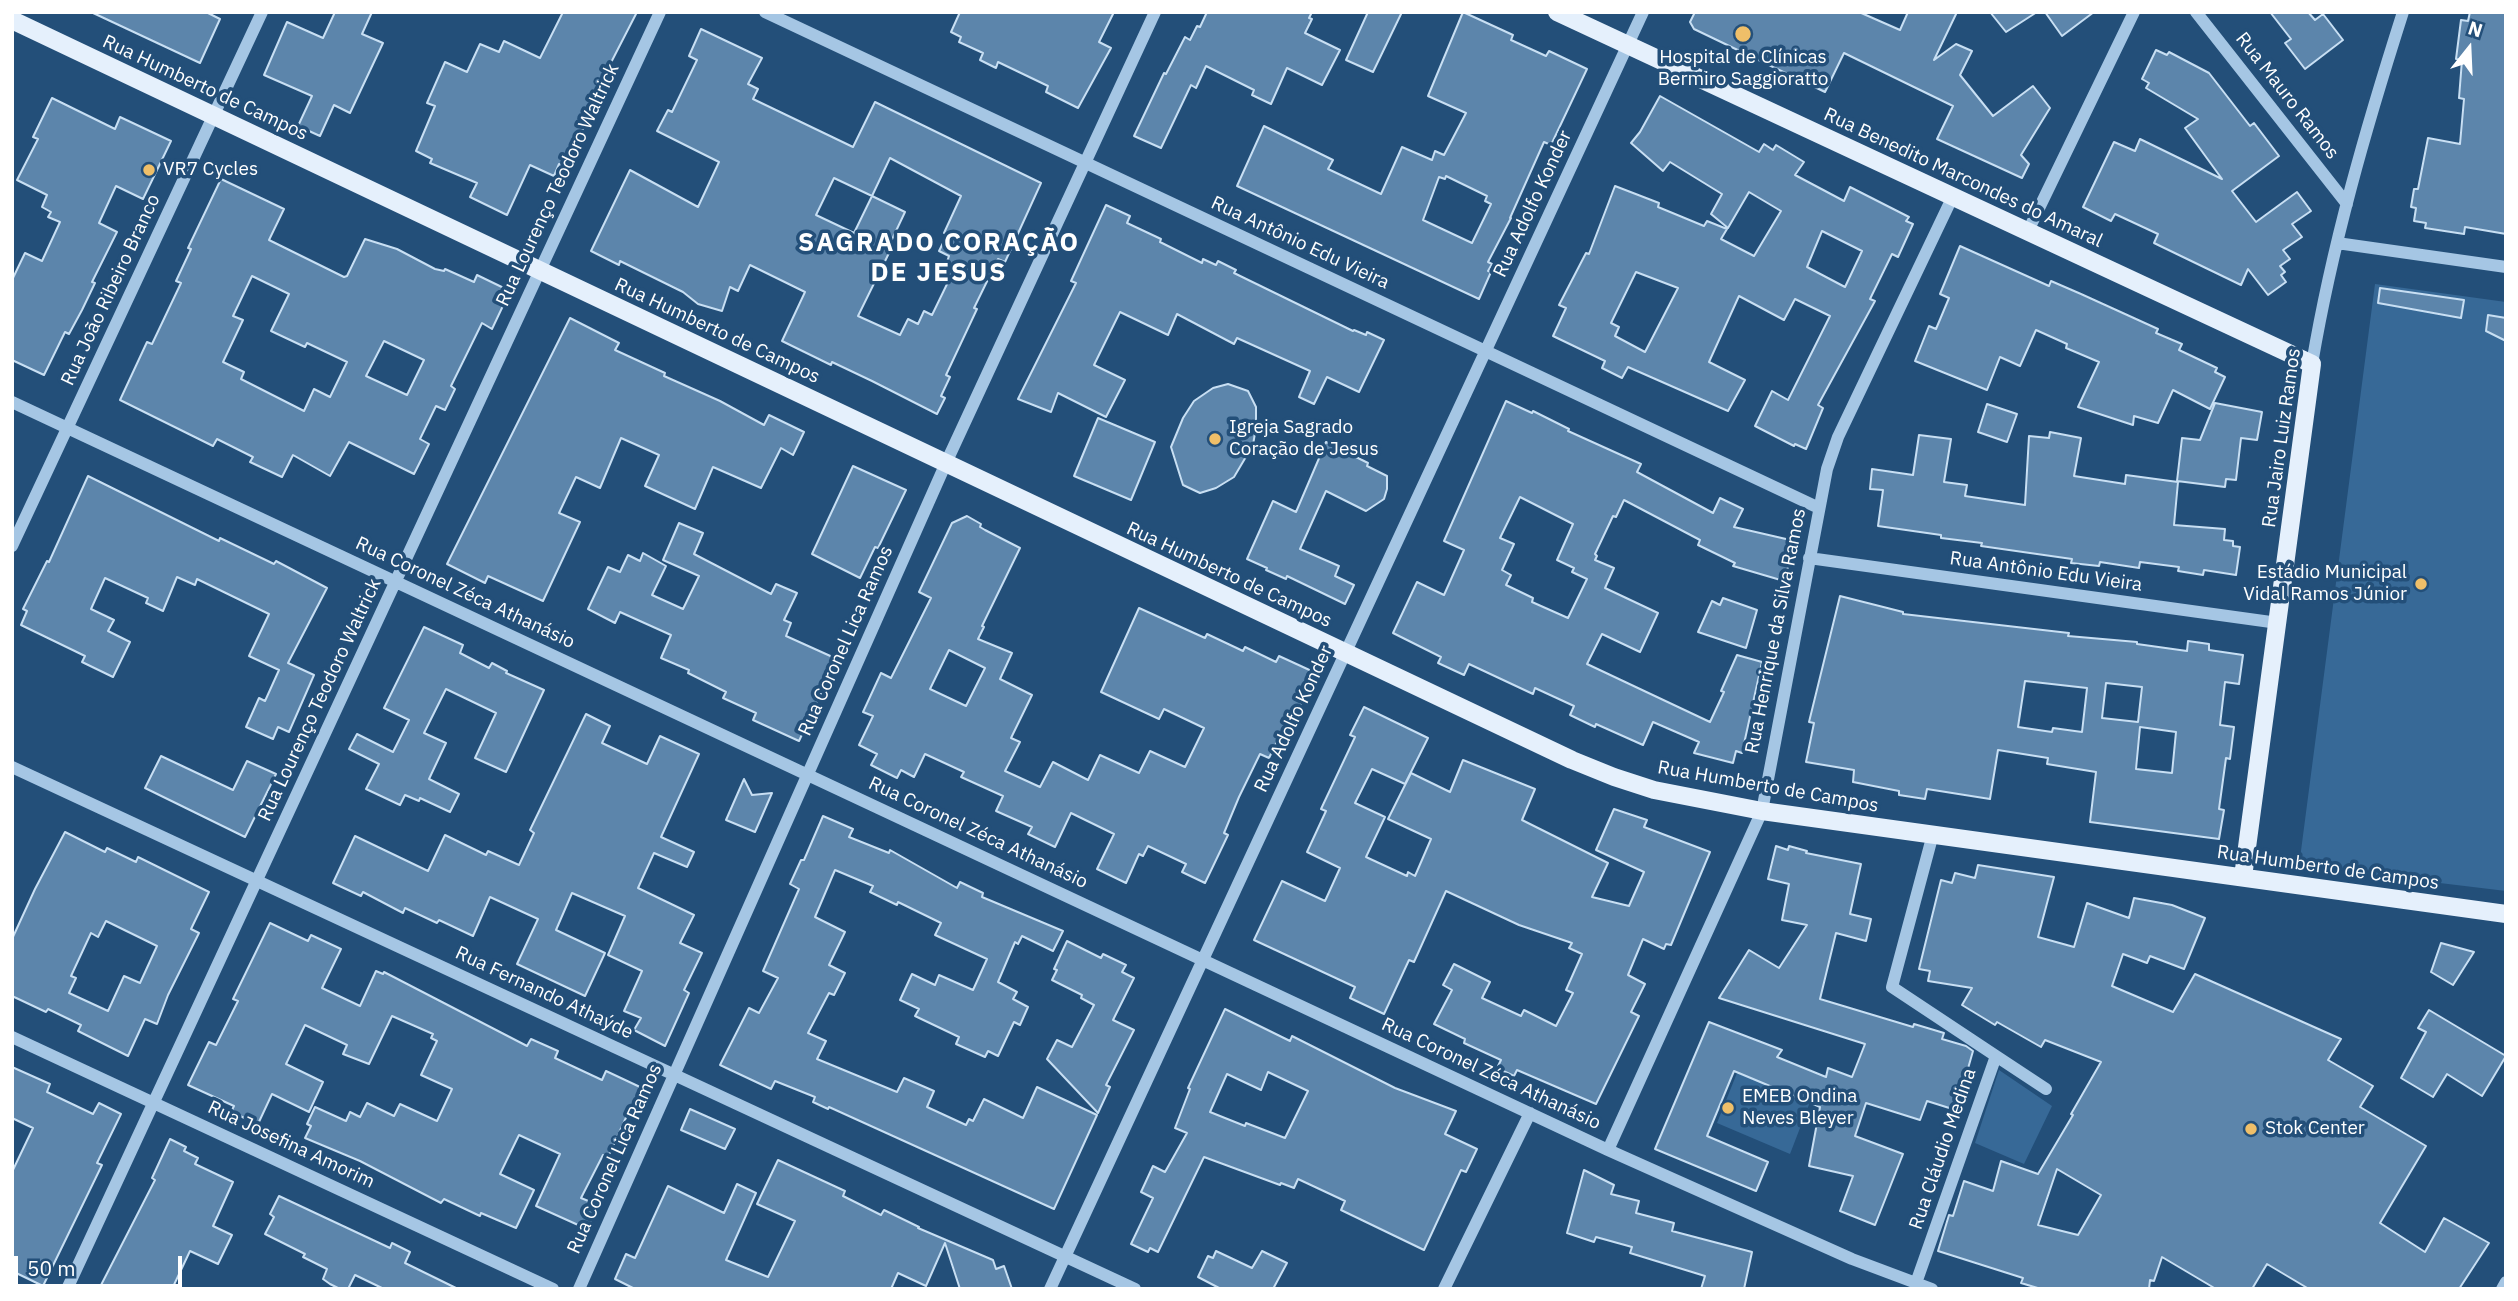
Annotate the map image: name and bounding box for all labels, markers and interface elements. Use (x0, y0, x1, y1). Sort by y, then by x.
north arrow (2434, 14, 2504, 84)
text: N (2465, 15, 2486, 43)
marker: Hospital de Clínicas Bermiro Saggioratto (1733, 24, 1753, 44)
street label: Rua Mauro Ramos (2230, 28, 2344, 164)
street label: Rua Humberto de Campos (99, 30, 311, 146)
place label: Hospital de Clínicas Bermiro Saggioratto (1658, 47, 1828, 91)
street label: Rua Lourenço Teodoro Waltrick (492, 60, 624, 310)
street label: Rua Benedito Marcondes do Amaral (1820, 103, 2106, 253)
street label: Rua Adolfo Konder (1489, 127, 1577, 281)
place label: VR7 Cycles (163, 159, 258, 181)
marker: VR7 Cycles (141, 162, 157, 178)
street label: Rua João Ribeiro Branco (57, 191, 165, 389)
street label: Rua Antônio Edu Vieira (1207, 192, 1393, 294)
district label: SAGRADO CORAÇÃO DE JESUS (800, 227, 1078, 288)
street label: Rua Humberto de Campos (611, 273, 823, 389)
street label: Rua Jairo Luiz Ramos (2258, 347, 2306, 529)
place label: Igreja Sagrado Coração de Jesus (1229, 417, 1379, 461)
marker: Igreja Sagrado Coração de Jesus (1207, 431, 1223, 447)
street label: Rua Henrique da Silva Ramos (1741, 506, 1811, 756)
street label: Rua Humberto de Campos (1123, 517, 1335, 633)
street label: Rua Coronel Zéca Athanásio (352, 532, 578, 654)
street label: Rua Coronel Lica Ramos (794, 543, 898, 739)
street label: Rua Antônio Edu Vieira (1948, 547, 2144, 597)
place label: Estádio Municipal Vidal Ramos Júnior (2243, 562, 2407, 606)
street label: Rua Lourenço Teodoro Waltrick (254, 575, 386, 825)
marker: Estádio Municipal Vidal Ramos Júnior (2413, 576, 2429, 592)
street label: Rua Adolfo Konder (1250, 642, 1338, 796)
street label: Rua Humberto de Campos (1656, 756, 1880, 818)
street label: Rua Coronel Zéca Athanásio (865, 772, 1091, 894)
street label: Rua Humberto de Campos (2216, 841, 2440, 895)
street label: Rua Fernando Athaýde (452, 942, 636, 1044)
street label: Rua Coronel Zéca Athanásio (1378, 1013, 1604, 1135)
street label: Rua Coronel Lica Ramos (563, 1061, 667, 1257)
street label: Rua Cláudio Medina (1905, 1065, 1981, 1233)
place label: EMEB Ondina Neves Bleyer (1742, 1086, 1857, 1130)
street label: Rua Josefina Amorim (204, 1096, 378, 1194)
marker: EMEB Ondina Neves Bleyer (1720, 1100, 1736, 1116)
place label: Stok Center (2265, 1118, 2365, 1140)
marker: Stok Center (2243, 1121, 2259, 1137)
scale bar (18, 1242, 186, 1286)
text: 50 m (27, 1254, 76, 1282)

